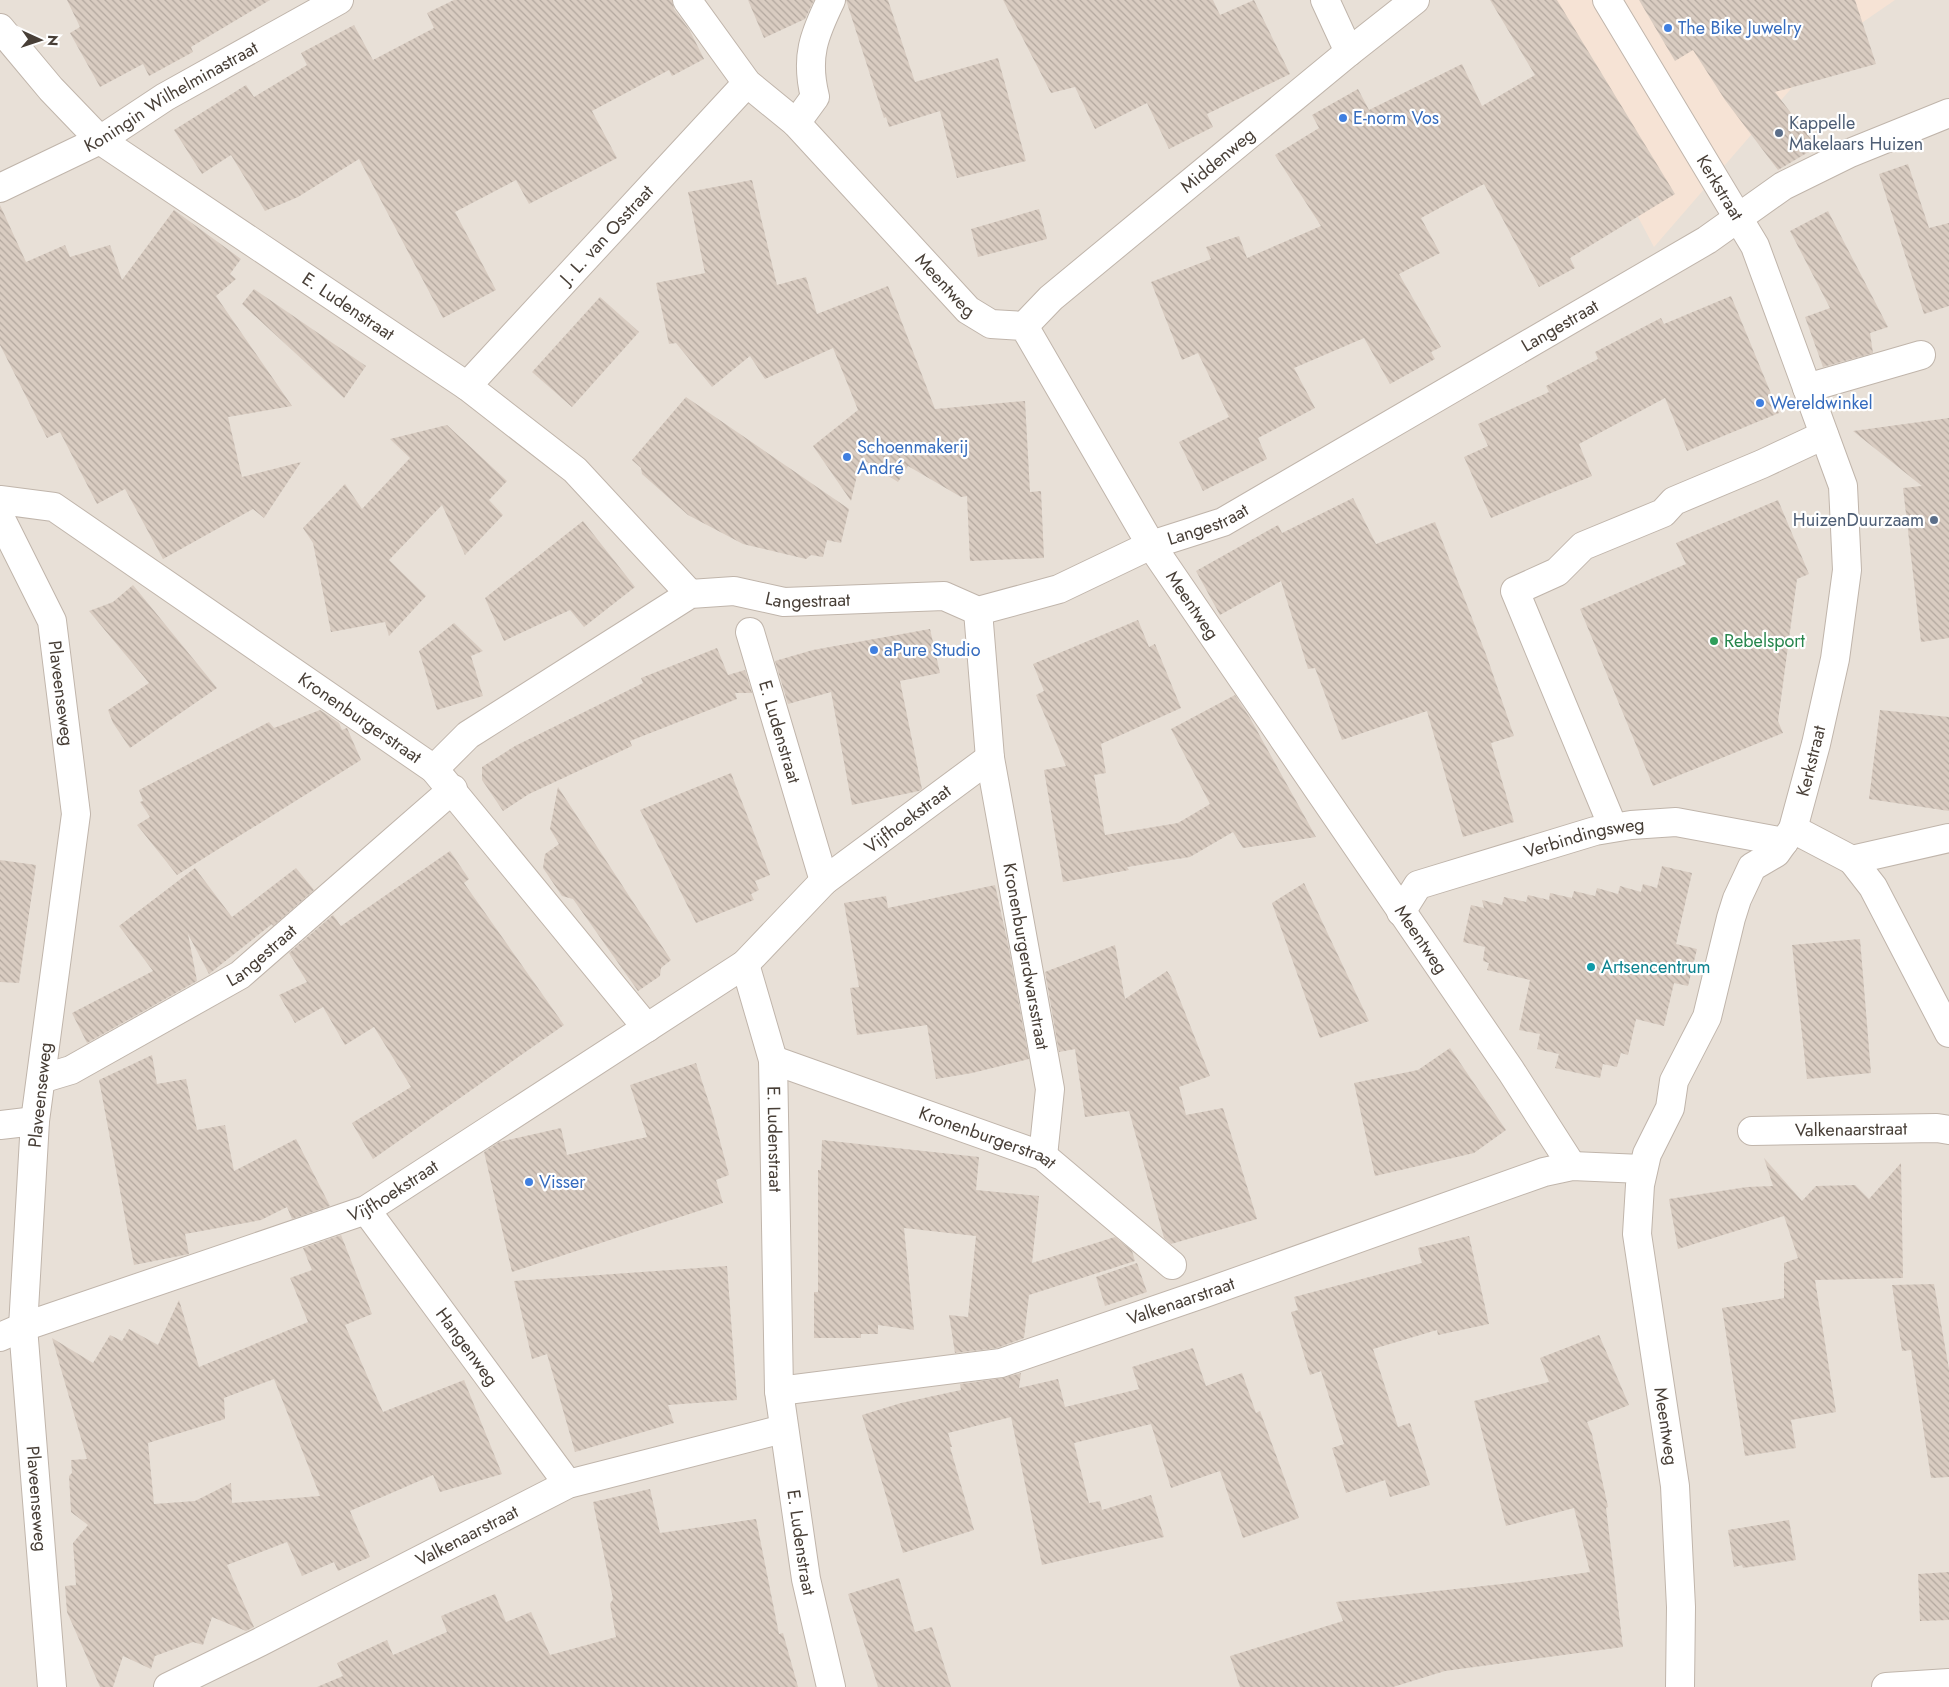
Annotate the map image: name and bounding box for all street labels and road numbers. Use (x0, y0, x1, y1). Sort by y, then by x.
street label: Koningin Wilhelminastraat (80, 34, 263, 159)
street label: Middenweg (1175, 122, 1261, 199)
street label: Kerkstraat (1690, 150, 1750, 226)
street label: J. L. van Osstraat (553, 179, 660, 292)
street label: Meentweg (909, 247, 979, 324)
street label: E. Ludenstraat (297, 266, 400, 347)
street label: Langestraat (1516, 293, 1604, 358)
street label: Langestraat (1164, 497, 1254, 552)
street label: Meentweg (1159, 566, 1225, 645)
street label: Langestraat (763, 585, 851, 615)
street label: Plaveenseweg (42, 639, 80, 747)
street label: Kronenburgerstraat (293, 666, 427, 770)
street label: E. Ludenstraat (752, 677, 807, 787)
street label: Kerkstraat (1790, 722, 1833, 799)
street label: Vijfhoekstraat (859, 778, 957, 860)
street label: Verbindingsweg (1521, 811, 1645, 865)
street label: Kronenburgerdwarsstraat (996, 861, 1056, 1053)
street label: Meentweg (1388, 900, 1454, 979)
street label: Langestraat (222, 918, 303, 993)
street label: Plaveenseweg (22, 1041, 58, 1149)
street label: E. Ludenstraat (760, 1086, 788, 1193)
street label: Kronenburgerstraat (915, 1100, 1063, 1175)
street label: Valkenaarstraat (1795, 1115, 1908, 1143)
street label: Vijfhoekstraat (344, 1153, 444, 1228)
street label: Valkenaarstraat (1124, 1270, 1239, 1332)
street label: Hangenweg (429, 1302, 504, 1391)
street label: Meentweg (1647, 1385, 1685, 1467)
street label: Plaveenseweg (20, 1445, 54, 1553)
street label: E. Ludenstraat (780, 1488, 822, 1598)
street label: Valkenaarstraat (411, 1498, 523, 1573)

